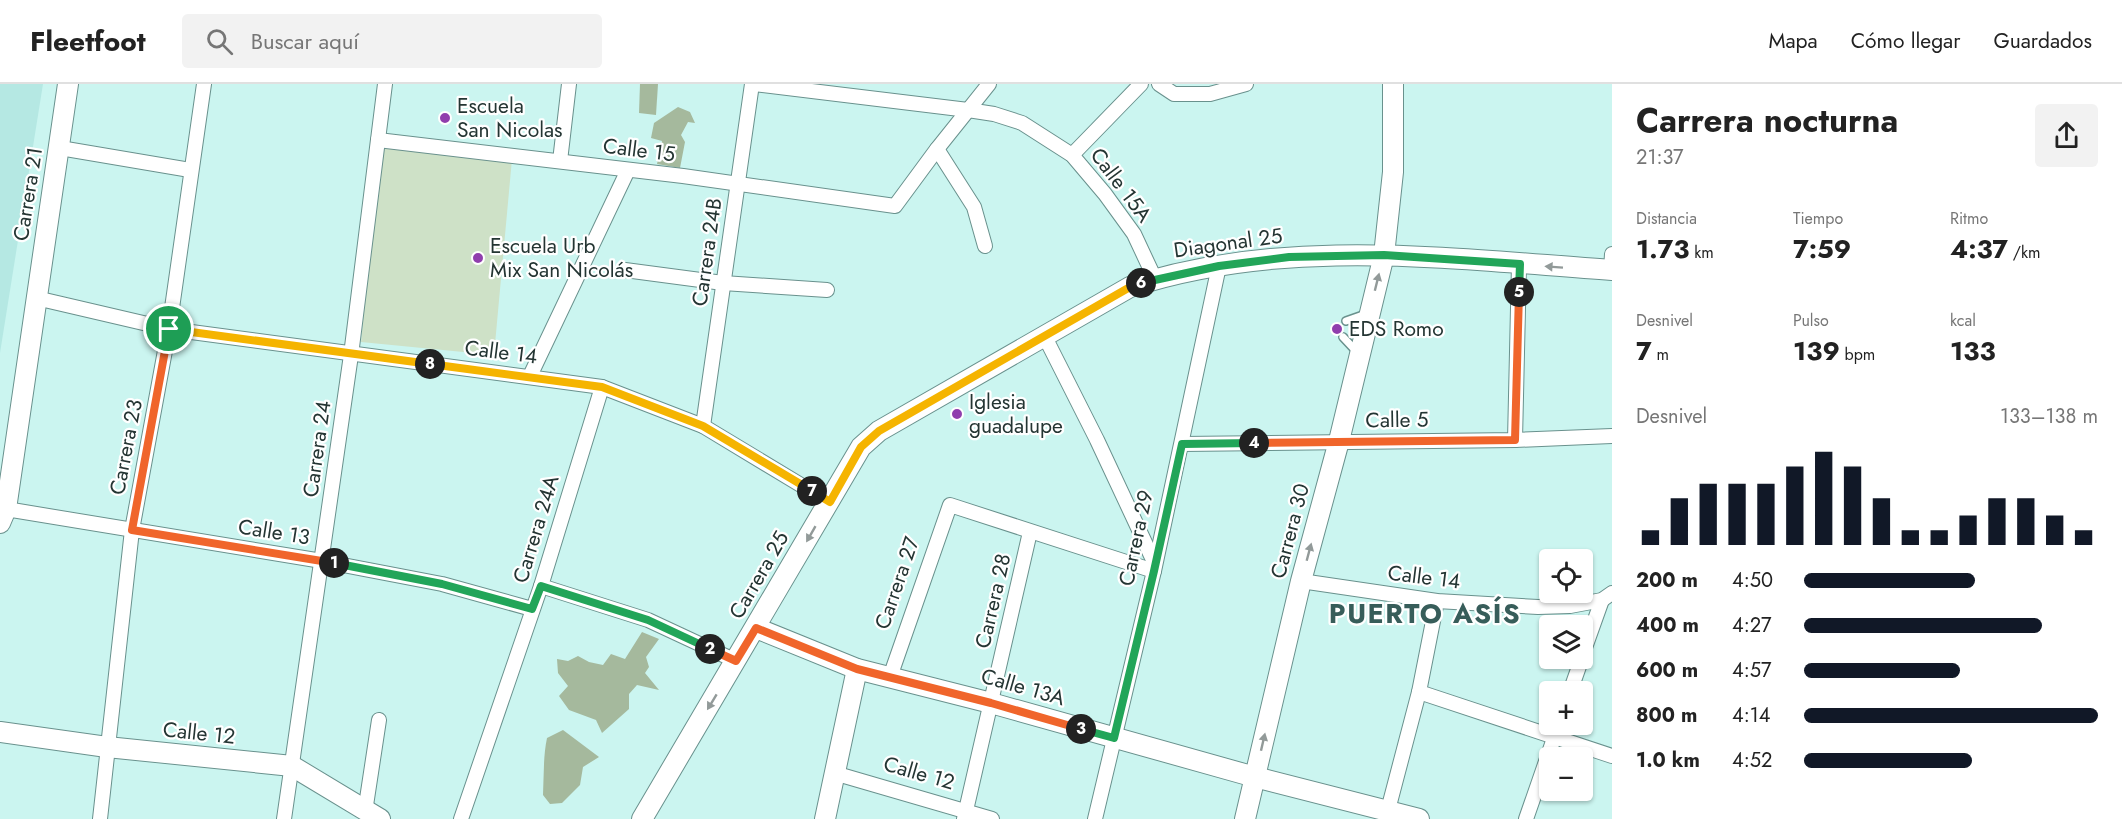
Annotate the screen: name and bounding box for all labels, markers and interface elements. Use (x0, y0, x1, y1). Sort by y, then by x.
search box (182, 14, 602, 68)
text: Fleetfoot (30, 21, 146, 62)
icon: search (203, 25, 236, 58)
text: Buscar aquí (251, 25, 359, 57)
text: Mapa (1768, 26, 1818, 56)
text: Cómo llegar (1851, 26, 1960, 56)
text: Guardados (1993, 26, 2092, 56)
place label: Escuela San Nicolas (457, 91, 563, 145)
text: Carrera nocturna (1636, 97, 1898, 144)
button: share (2035, 104, 2098, 167)
marker: Escuela San Nicolas (438, 111, 452, 125)
street label: Calle 15 (601, 131, 677, 169)
street label: Calle 15A (1083, 141, 1159, 229)
text: 21:37 (1636, 143, 1684, 172)
street label: Carrera 21 (6, 145, 50, 243)
street label: Carrera 24B (685, 196, 729, 308)
text: Distancia (1636, 207, 1697, 230)
text: Tiempo (1793, 207, 1843, 230)
text: Ritmo (1950, 207, 1988, 230)
street label: Diagonal 25 (1172, 221, 1284, 265)
text: 1.73 (1636, 230, 1689, 268)
text: 7:59 (1793, 230, 1851, 268)
text: 4:37 (1950, 230, 2008, 268)
place label: Escuela Urb Mix San Nicolás (490, 231, 633, 285)
text: km (1689, 241, 1714, 264)
text: /km (2008, 241, 2041, 264)
marker: Escuela Urb Mix San Nicolás (471, 251, 485, 265)
one-way arrow (1544, 262, 1563, 271)
pin: 6 (1126, 268, 1156, 298)
text: 6 (1136, 271, 1146, 294)
one-way arrow (1373, 273, 1383, 291)
pin: 5 (1504, 277, 1534, 307)
text: 5 (1514, 280, 1524, 303)
pin (143, 303, 194, 354)
text: Desnivel (1636, 309, 1693, 332)
text: Pulso (1793, 309, 1829, 332)
text: kcal (1950, 309, 1976, 332)
icon: arrive (152, 312, 185, 345)
place label: EDS Romo (1349, 314, 1444, 344)
marker: EDS Romo (1330, 322, 1344, 336)
text: 7 (1636, 332, 1652, 370)
text: 139 (1793, 332, 1840, 370)
text: 133 (1950, 332, 1996, 370)
street label: Calle 14 (463, 333, 539, 371)
text: m (1652, 343, 1669, 366)
text: bpm (1840, 343, 1875, 366)
pin: 8 (415, 349, 445, 379)
text: 8 (425, 352, 435, 375)
place label: Iglesia guadalupe (969, 387, 1063, 441)
street label: Carrera 23 (102, 397, 150, 497)
street label: Carrera 24 (295, 399, 339, 499)
text: Desnivel (1636, 402, 1707, 431)
text: 133–138 m (2000, 402, 2098, 431)
street label: Calle 5 (1365, 404, 1429, 436)
marker: Iglesia guadalupe (950, 407, 964, 421)
pin: 4 (1239, 428, 1269, 458)
text: 4 (1248, 431, 1260, 454)
street label: Carrera 24A (505, 471, 567, 586)
pin: 7 (797, 476, 827, 506)
text: 7 (807, 479, 817, 502)
street label: Carrera 30 (1263, 480, 1317, 582)
street label: Carrera 29 (1111, 487, 1161, 589)
street label: Calle 13 (236, 512, 312, 552)
street label: Carrera 25 (722, 526, 796, 624)
one-way arrow (806, 526, 816, 543)
street label: Carrera 27 (867, 533, 927, 633)
one-way arrow (1305, 543, 1314, 561)
pin: 1 (319, 548, 349, 578)
map controls (1539, 549, 1593, 801)
button: locate (1539, 549, 1593, 603)
text: 1 (330, 551, 338, 574)
street label: Carrera 28 (968, 551, 1018, 651)
street label: Calle 14 (1386, 558, 1462, 596)
text: 200 m (1636, 566, 1698, 595)
text: 4:50 (1732, 566, 1773, 595)
district label: PUERTO ASÍS (1329, 594, 1521, 633)
text: 400 m (1636, 611, 1699, 640)
text: 4:27 (1732, 611, 1772, 640)
button: layers (1539, 615, 1593, 669)
pin: 2 (695, 634, 725, 664)
text: 2 (705, 637, 715, 660)
text: 600 m (1636, 656, 1698, 685)
text: 4:57 (1732, 656, 1771, 685)
street label: Calle 13A (978, 661, 1068, 713)
button: + (1539, 681, 1593, 735)
one-way arrow (707, 694, 717, 711)
text: 800 m (1636, 701, 1697, 730)
text: 4:14 (1732, 701, 1770, 730)
street label: Calle 12 (161, 714, 237, 752)
pin: 3 (1066, 714, 1096, 744)
text: 3 (1076, 717, 1086, 740)
one-way arrow (1259, 732, 1269, 751)
text: 1.0 km (1636, 746, 1700, 775)
text: 4:52 (1732, 746, 1772, 775)
button: − (1539, 747, 1593, 801)
street label: Calle 12 (880, 749, 958, 797)

